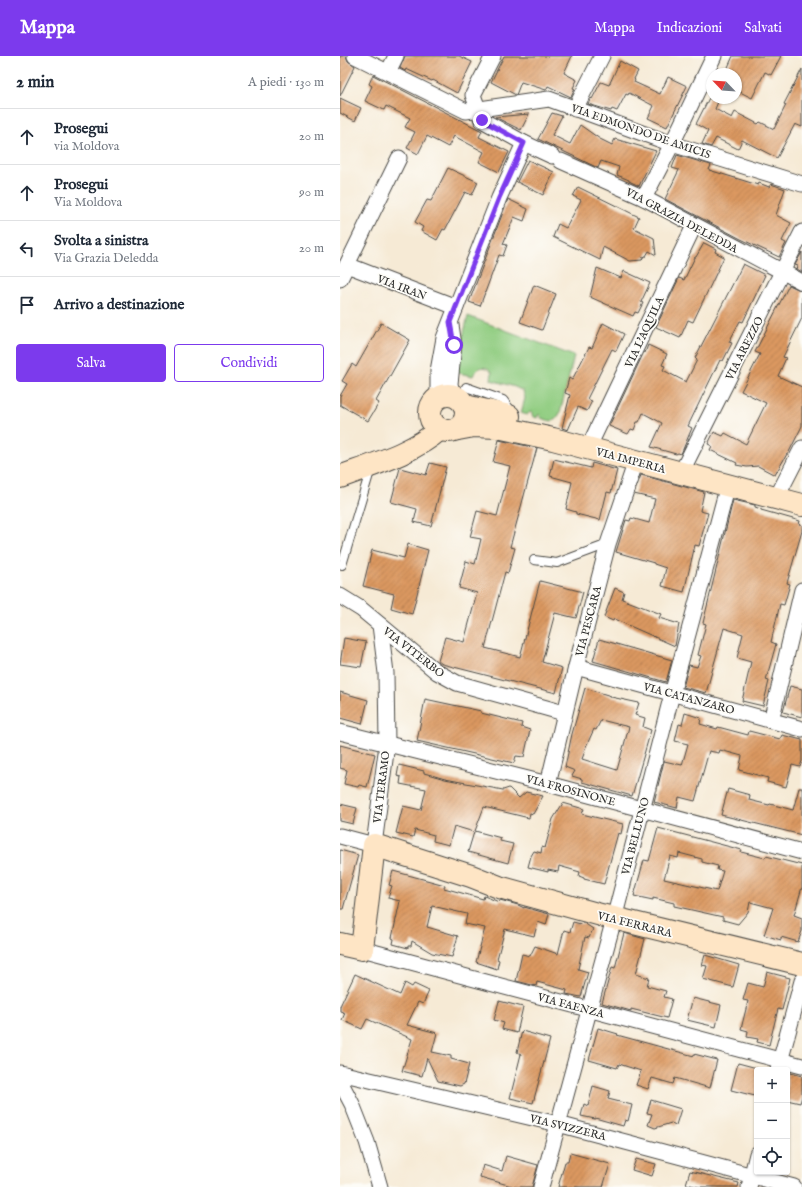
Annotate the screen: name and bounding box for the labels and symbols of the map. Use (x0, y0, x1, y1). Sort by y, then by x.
north arrow (706, 68, 742, 104)
street label: VIA EDMONDO DE AMICIS (568, 101, 713, 163)
route end (473, 111, 491, 129)
street label: VIA GRAZIA DELEDDA (622, 185, 740, 257)
street label: VIA IRAN (374, 272, 429, 304)
street label: VIA L'AQUILA (622, 294, 668, 371)
street label: VIA AREZZO (722, 314, 767, 384)
route start (445, 336, 463, 354)
street label: VIA IMPERIA (594, 445, 668, 477)
street label: VIA PESCARA (573, 584, 605, 659)
street label: VIA VITERBO (379, 624, 447, 681)
street label: VIA CATANZARO (641, 680, 736, 718)
street label: VIA TERAMO (371, 750, 393, 825)
street label: VIA FROSINONE (524, 772, 617, 810)
street label: VIA BELLUNO (619, 796, 653, 878)
street label: VIA FERRARA (595, 909, 674, 941)
street label: VIA FAENZA (535, 990, 606, 1022)
street label: VIA SVIZZERA (527, 1111, 608, 1144)

